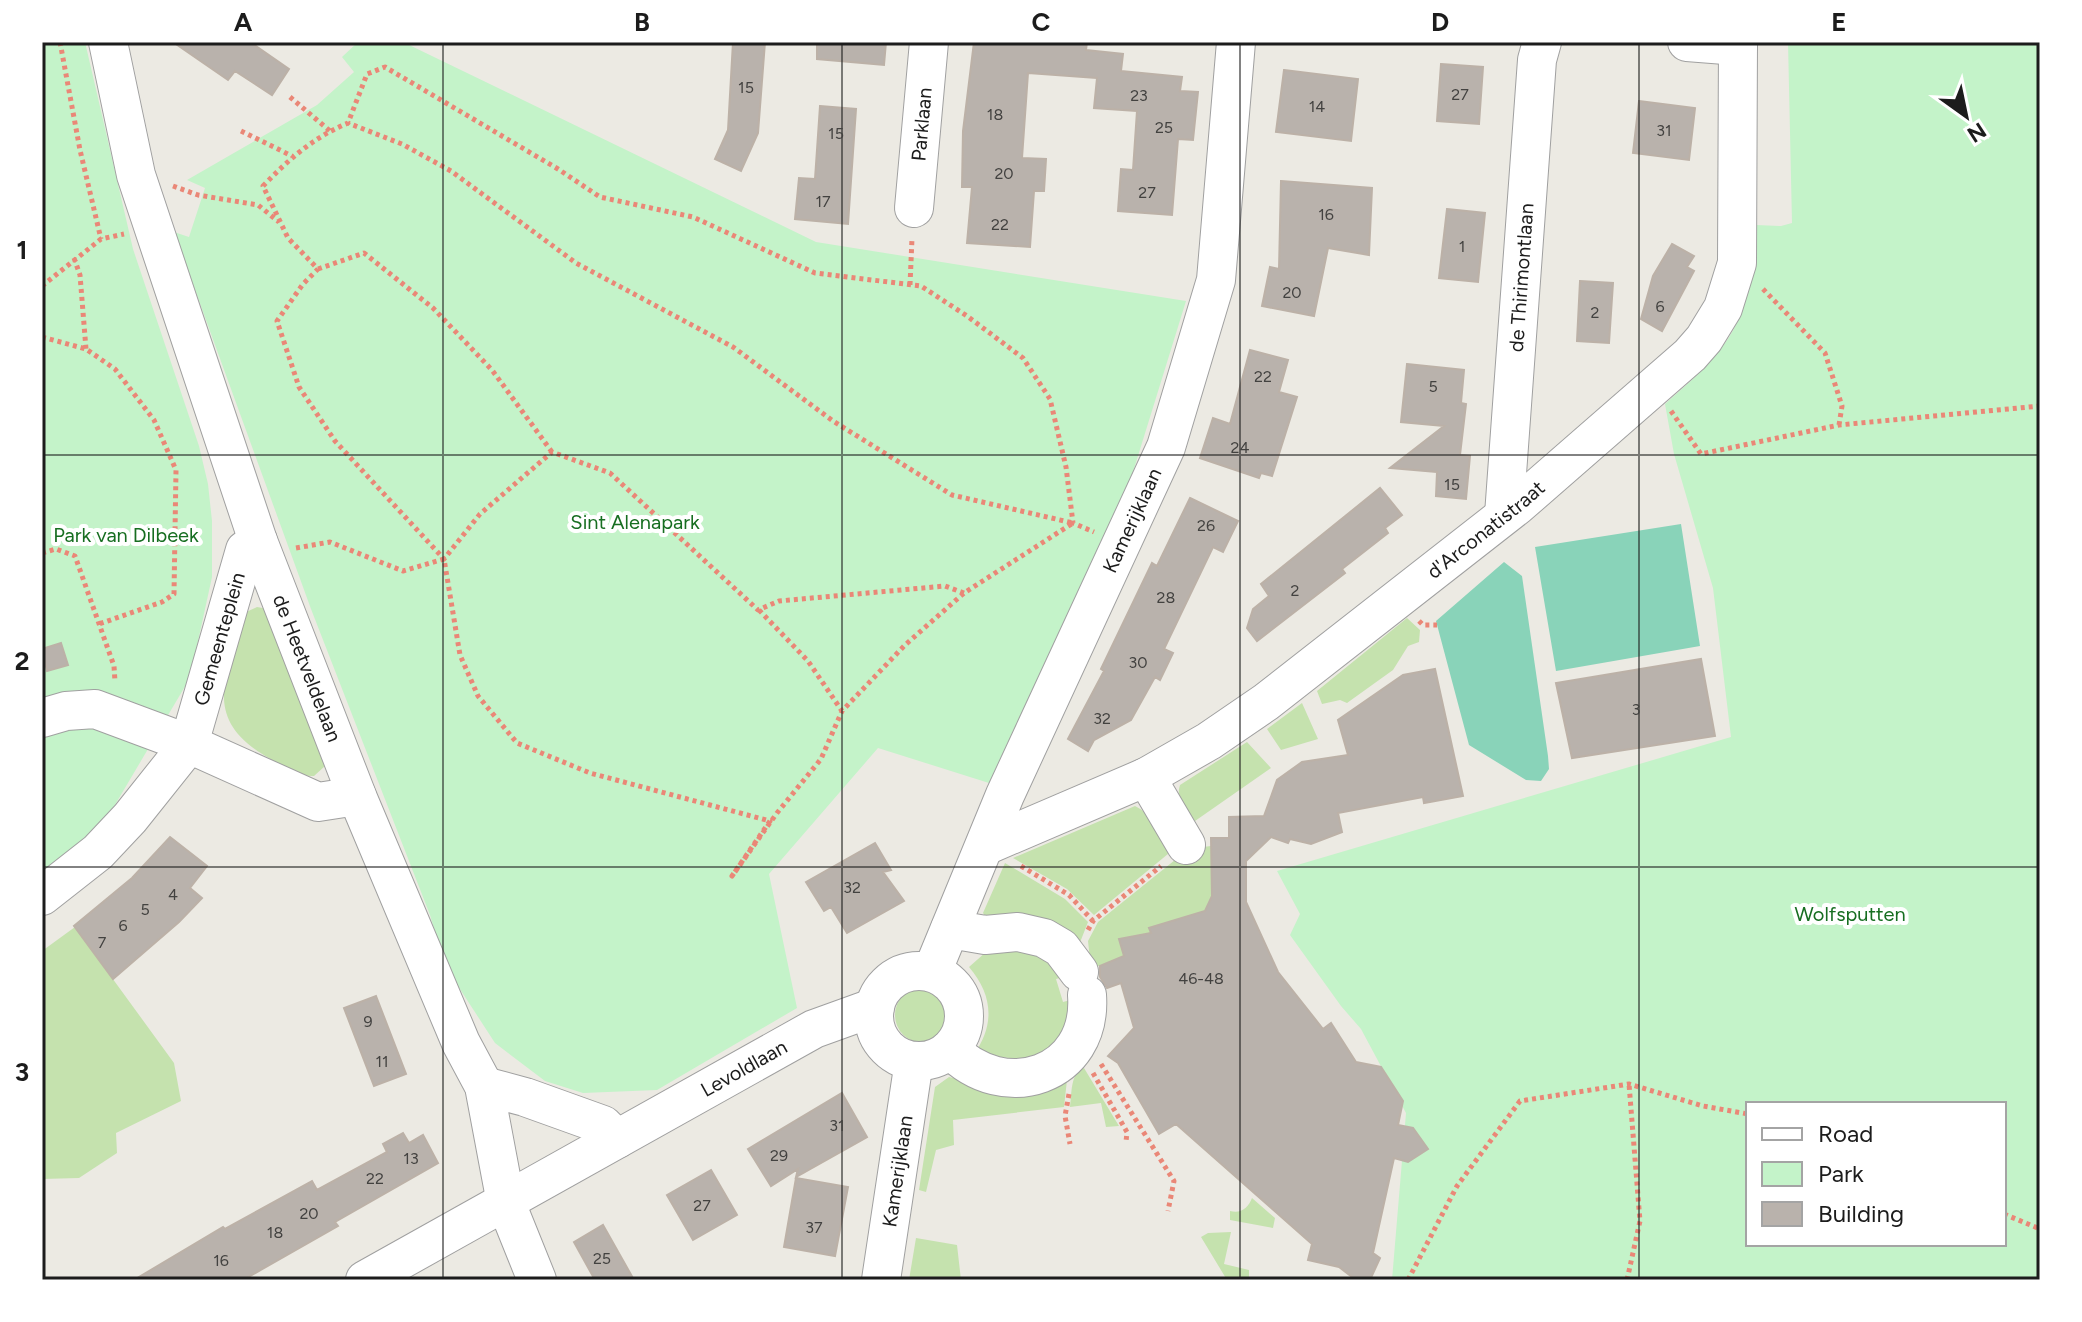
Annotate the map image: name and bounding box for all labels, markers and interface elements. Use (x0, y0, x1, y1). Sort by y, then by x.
text: A (234, 6, 253, 38)
text: B (634, 6, 650, 38)
text: C (1032, 6, 1051, 38)
text: D (1431, 6, 1449, 38)
text: E (1831, 6, 1847, 38)
north arrow (1926, 76, 2006, 156)
house number: 15 (738, 78, 754, 97)
house number: 27 (1451, 85, 1469, 104)
street label: Parklaan (906, 86, 937, 162)
house number: 23 (1130, 86, 1148, 105)
house number: 14 (1309, 97, 1325, 116)
house number: 18 (987, 105, 1003, 124)
text: N (1962, 116, 1991, 148)
house number: 25 (1155, 118, 1173, 137)
house number: 31 (1656, 121, 1672, 140)
house number: 15 (828, 124, 844, 143)
house number: 20 (994, 164, 1014, 183)
house number: 27 (1138, 183, 1156, 202)
house number: 17 (815, 192, 831, 211)
street label: de Thirimontlaan (1504, 202, 1539, 353)
house number: 16 (1318, 205, 1334, 224)
house number: 22 (991, 215, 1009, 234)
text: 1 (17, 234, 27, 266)
house number: 1 (1459, 237, 1465, 256)
house number: 20 (1282, 283, 1302, 302)
house number: 6 (1655, 297, 1665, 316)
house number: 2 (1591, 303, 1599, 322)
house number: 22 (1254, 367, 1272, 386)
house number: 5 (1428, 377, 1438, 396)
house number: 24 (1231, 438, 1249, 457)
street label: Kamerijklaan (1097, 464, 1167, 577)
street label: d'Arconatistraat (1422, 475, 1549, 584)
house number: 15 (1444, 475, 1460, 494)
park label: Sint Alenapark (570, 510, 700, 534)
house number: 26 (1197, 516, 1215, 535)
park label: Park van Dilbeek (53, 523, 199, 547)
street label: Gemeenteplein (189, 569, 250, 708)
house number: 2 (1291, 581, 1299, 600)
house number: 28 (1157, 588, 1175, 607)
street label: de Heetveldelaan (268, 591, 347, 745)
text: 2 (14, 645, 30, 677)
house number: 30 (1129, 653, 1147, 672)
house number: 3 (1632, 700, 1640, 719)
house number: 32 (1093, 709, 1111, 728)
house number: 32 (843, 878, 861, 897)
house number: 4 (168, 885, 178, 904)
house number: 5 (140, 900, 150, 919)
park label: Wolfsputten (1794, 902, 1906, 926)
house number: 6 (118, 916, 128, 935)
house number: 7 (98, 933, 107, 952)
house number: 46-48 (1178, 969, 1224, 988)
house number: 9 (363, 1012, 373, 1031)
street label: Levoldlaan (697, 1035, 791, 1102)
house number: 11 (375, 1052, 389, 1071)
text: 3 (15, 1056, 29, 1088)
legend (1746, 1102, 2006, 1246)
street label: Kamerijklaan (877, 1114, 918, 1229)
house number: 31 (829, 1116, 845, 1135)
text: Road (1818, 1119, 1873, 1148)
house number: 29 (770, 1146, 788, 1165)
house number: 13 (403, 1149, 419, 1168)
text: Park (1818, 1159, 1864, 1188)
house number: 22 (366, 1169, 384, 1188)
house number: 27 (693, 1196, 711, 1215)
text: Building (1818, 1199, 1904, 1228)
house number: 20 (299, 1204, 319, 1223)
house number: 37 (805, 1218, 823, 1237)
house number: 18 (267, 1223, 283, 1242)
house number: 25 (593, 1249, 611, 1268)
house number: 16 (213, 1251, 229, 1270)

